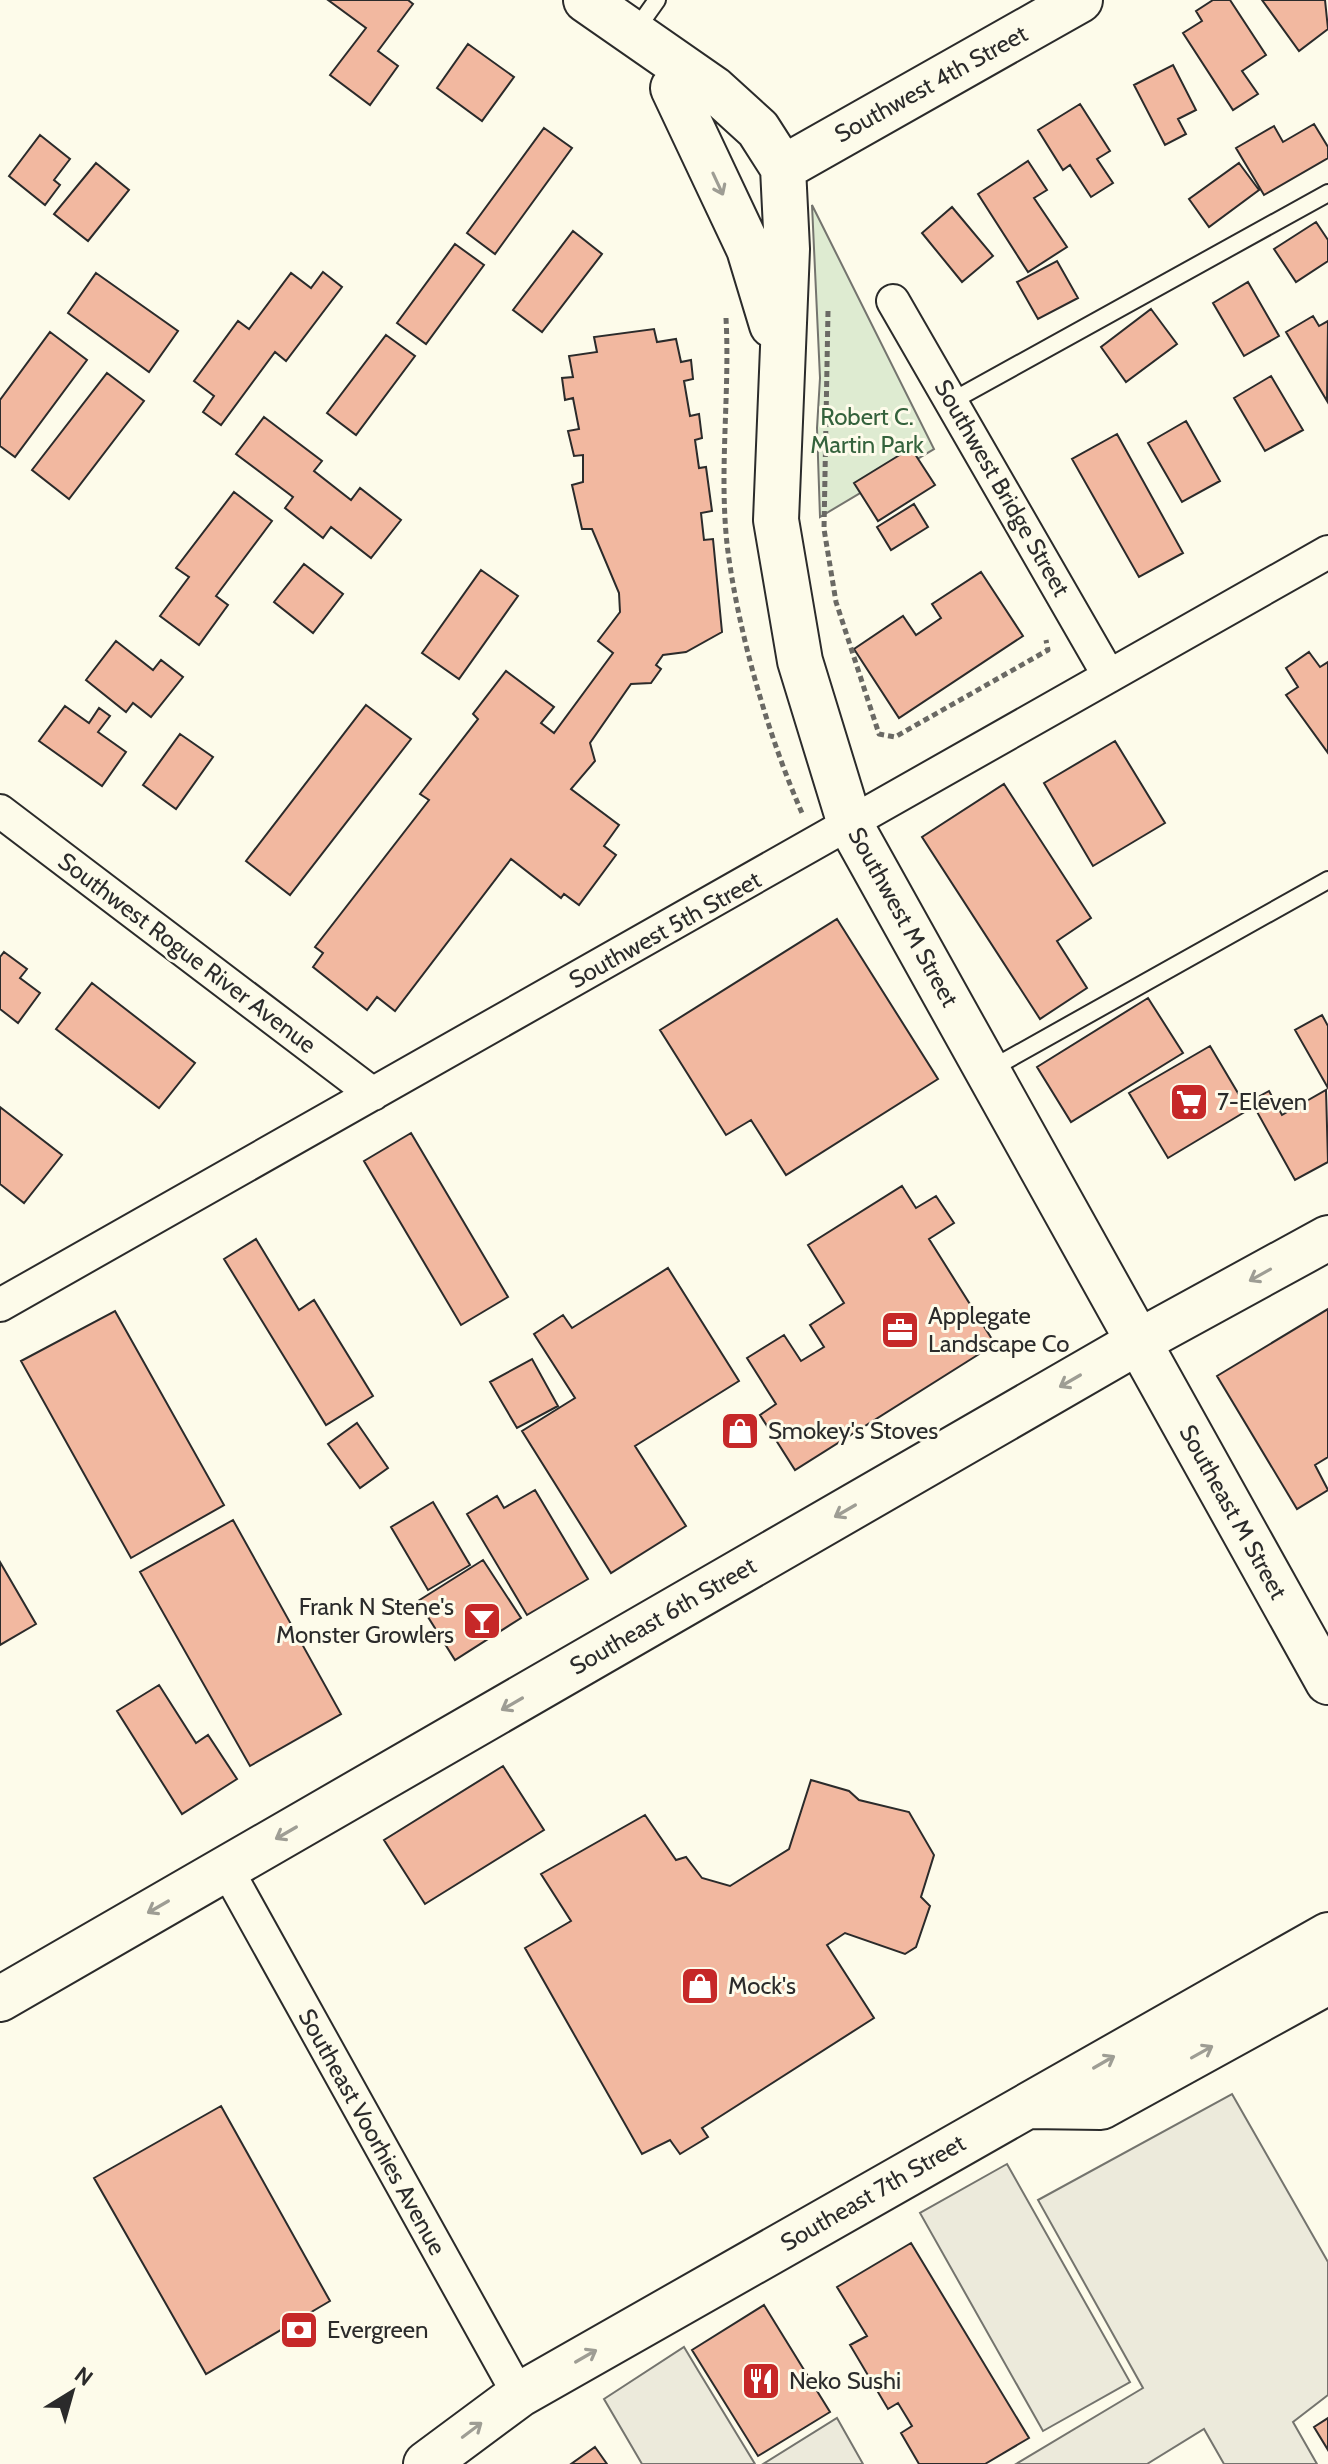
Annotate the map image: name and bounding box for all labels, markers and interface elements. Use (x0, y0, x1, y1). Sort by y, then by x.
street label: Southwest 4th Street (829, 19, 1032, 149)
one-way arrow (711, 172, 726, 196)
street label: Southwest Bridge Street (929, 374, 1076, 601)
park label: Robert C. Martin Park (810, 402, 924, 459)
street label: Southwest M Street (842, 822, 965, 1011)
street label: Southwest Rogue River Avenue (53, 846, 322, 1059)
street label: Southwest 5th Street (564, 865, 766, 994)
supermarket icon: 7-Eleven (1168, 1081, 1210, 1123)
place label: 7-Eleven (1217, 1087, 1307, 1116)
one-way arrow (1248, 1268, 1272, 1284)
place label: Applegate Landscape Co (928, 1301, 1069, 1358)
office icon: Applegate Landscape Co (879, 1309, 921, 1351)
one-way arrow (1059, 1373, 1082, 1389)
shop icon: Smokey's Stoves (719, 1410, 761, 1452)
place label: Smokey's Stoves (768, 1416, 938, 1445)
street label: Southeast M Street (1174, 1420, 1293, 1604)
one-way arrow (834, 1503, 857, 1519)
street label: Southeast 6th Street (565, 1551, 761, 1681)
place label: Frank N Stene's Monster Growlers (276, 1592, 454, 1649)
bar icon: Frank N Stene's Monster Growlers (461, 1600, 503, 1642)
one-way arrow (500, 1696, 524, 1712)
one-way arrow (275, 1825, 298, 1841)
one-way arrow (147, 1899, 170, 1915)
shop icon: Mock's (679, 1965, 721, 2007)
place label: Mock's (728, 1971, 796, 2000)
street label: Southeast Voorhies Avenue (293, 2004, 452, 2260)
one-way arrow (1190, 2043, 1214, 2059)
one-way arrow (1092, 2054, 1116, 2069)
street label: Southeast 7th Street (775, 2128, 970, 2257)
bank icon: Evergreen (278, 2309, 320, 2351)
place label: Evergreen (327, 2315, 428, 2344)
one-way arrow (574, 2348, 597, 2364)
north arrow (32, 2352, 112, 2432)
restaurant icon: Neko Sushi (740, 2360, 782, 2402)
text: N (69, 2361, 98, 2392)
place label: Neko Sushi (789, 2366, 901, 2395)
one-way arrow (461, 2421, 483, 2438)

